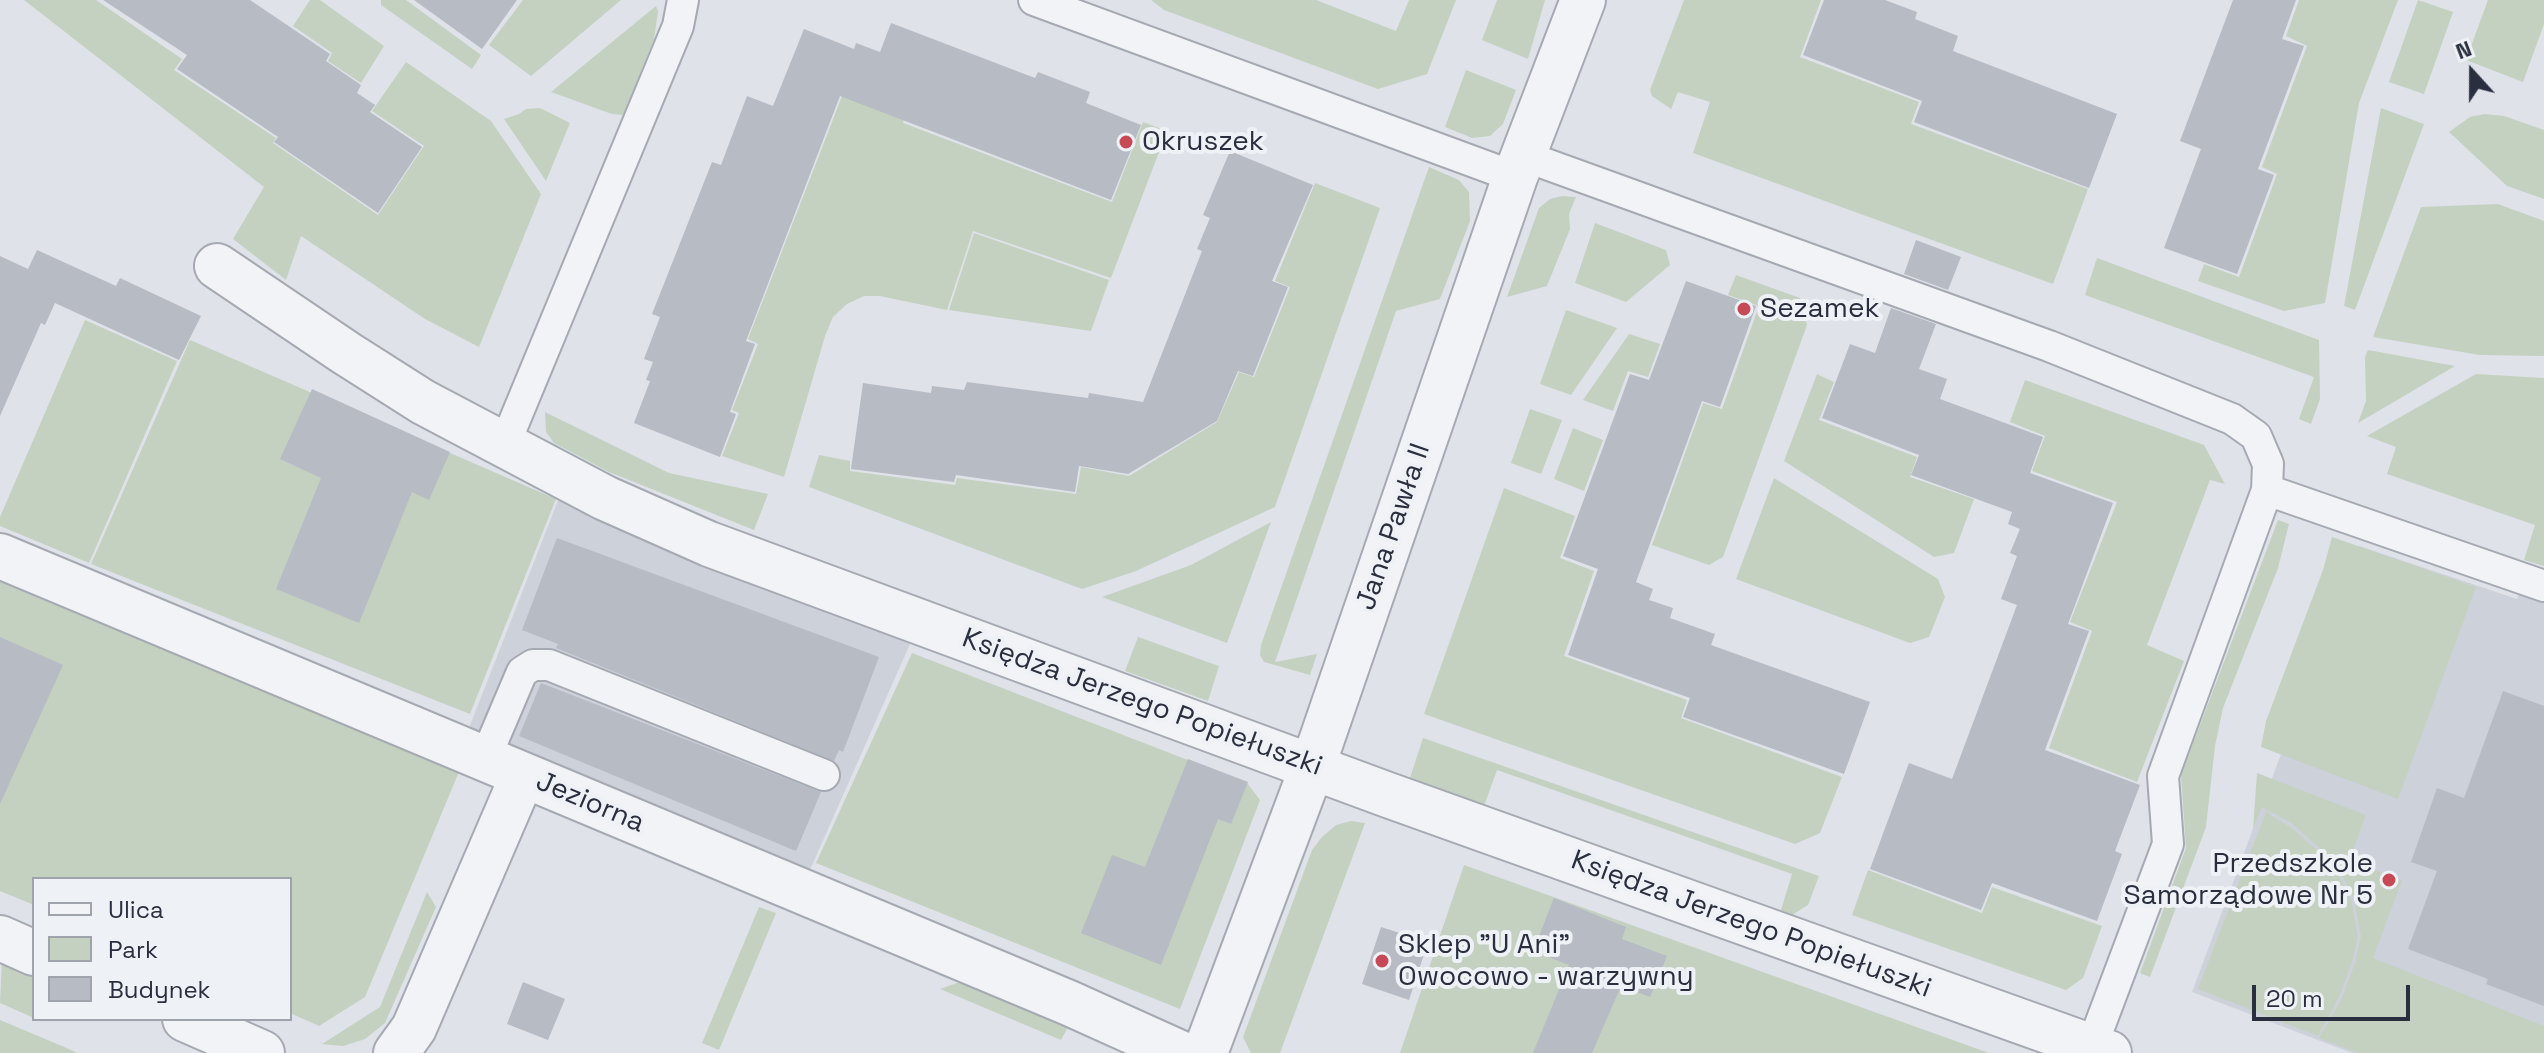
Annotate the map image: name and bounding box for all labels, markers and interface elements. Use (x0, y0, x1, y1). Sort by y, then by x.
north arrow (2432, 32, 2512, 112)
text: N (2451, 34, 2475, 65)
place label: Okruszek (1142, 125, 1264, 159)
marker: Okruszek (1117, 133, 1135, 151)
place label: Sezamek (1760, 292, 1880, 326)
marker: Sezamek (1735, 300, 1753, 318)
street label: Jana Pawła II (1350, 439, 1438, 615)
street label: Księdza Jerzego Popiełuszki (957, 622, 1327, 784)
street label: Jeziorna (531, 765, 649, 841)
street label: Księdza Jerzego Popiełuszki (1566, 844, 1936, 1006)
place label: Przedszkole Samorządowe Nr 5 (2123, 847, 2373, 913)
marker: Przedszkole Samorządowe Nr 5 (2380, 871, 2398, 889)
legend (32, 877, 292, 1021)
text: Ulica (108, 894, 164, 925)
place label: Sklep "U Ani" Owocowo - warzywny (1398, 928, 1694, 994)
text: Park (108, 934, 158, 965)
marker: Sklep "U Ani" Owocowo - warzywny (1373, 952, 1391, 970)
scale bar (2256, 969, 2414, 1019)
text: Budynek (108, 974, 211, 1005)
text: 20 m (2266, 983, 2323, 1014)

